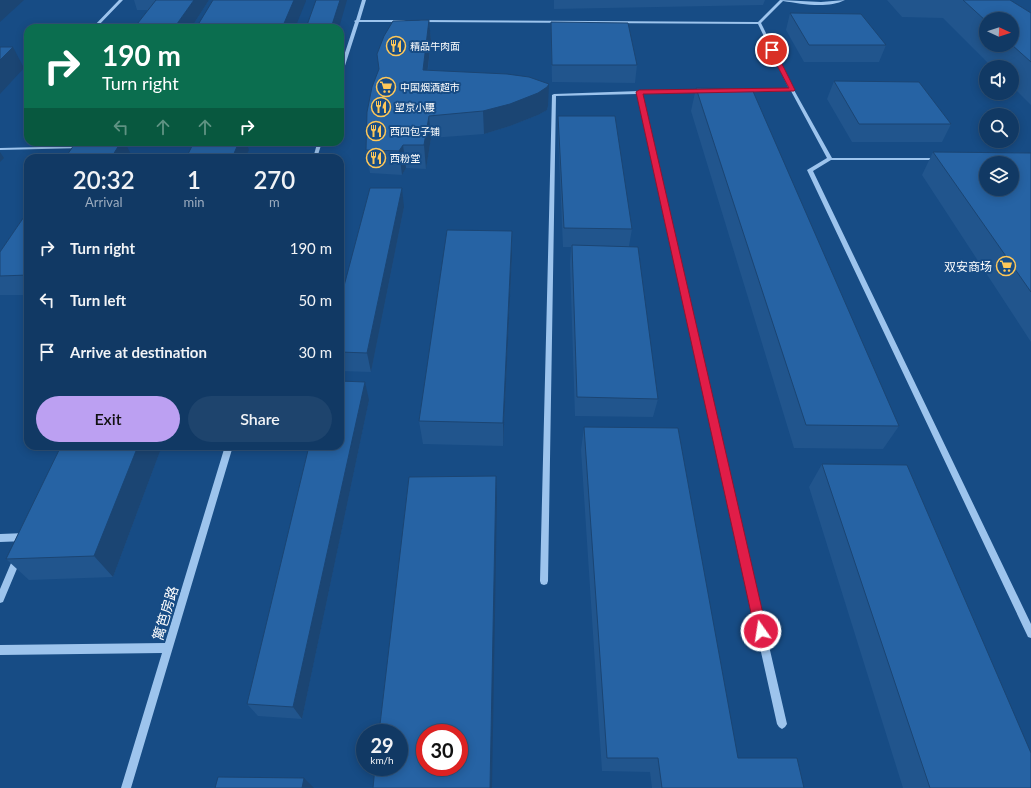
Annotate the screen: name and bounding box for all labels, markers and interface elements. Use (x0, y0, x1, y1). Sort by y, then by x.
north arrow (979, 12, 1019, 52)
map controls (979, 12, 1019, 196)
pin (755, 33, 789, 67)
restaurant icon: 精品牛肉面 (385, 35, 407, 57)
text: 190 m (102, 38, 181, 72)
icon: arrive (761, 39, 783, 61)
icon: right (36, 40, 88, 92)
place label: 精品牛肉面 (410, 40, 460, 52)
button: sound (979, 60, 1019, 100)
text: Turn right (102, 72, 179, 94)
supermarket icon: 中国烟酒超市 (375, 76, 397, 98)
place label: 中国烟酒超市 (400, 81, 460, 93)
restaurant icon: 望京小腰 (370, 96, 392, 118)
place label: 望京小腰 (395, 101, 435, 113)
button: search (979, 108, 1019, 148)
icon: left (110, 116, 132, 138)
icon: ahead (152, 116, 174, 138)
icon: ahead (194, 116, 216, 138)
icon: right (236, 116, 258, 138)
restaurant icon: 西四包子铺 (365, 120, 387, 142)
place label: 西四包子铺 (390, 125, 440, 137)
restaurant icon: 西粉堂 (365, 147, 387, 169)
place label: 西粉堂 (390, 152, 420, 164)
button: layers (979, 156, 1019, 196)
text: 20:32 (73, 165, 135, 194)
text: 1 (187, 165, 201, 194)
text: 270 (253, 165, 295, 194)
text: Arrival (85, 194, 122, 210)
text: min (183, 194, 205, 210)
text: m (269, 194, 280, 210)
icon: right (36, 237, 58, 259)
text: Turn right (70, 239, 135, 257)
text: 190 m (290, 239, 332, 257)
supermarket icon: 双安商场 (995, 255, 1017, 277)
place label: 双安商场 (944, 259, 992, 274)
icon: left (36, 289, 58, 311)
text: Turn left (70, 291, 126, 309)
text: 50 m (298, 291, 332, 309)
icon: arrive (36, 341, 58, 363)
text: Arrive at destination (70, 343, 207, 361)
text: 30 m (298, 343, 332, 361)
button: Exit (36, 396, 180, 442)
button: Share (188, 396, 332, 442)
street label: 篱笆房路 (149, 584, 181, 642)
position arrow (740, 610, 782, 652)
speed limit sign: 30 (416, 724, 468, 776)
text: 29 (370, 733, 394, 757)
text: km/h (370, 754, 394, 766)

